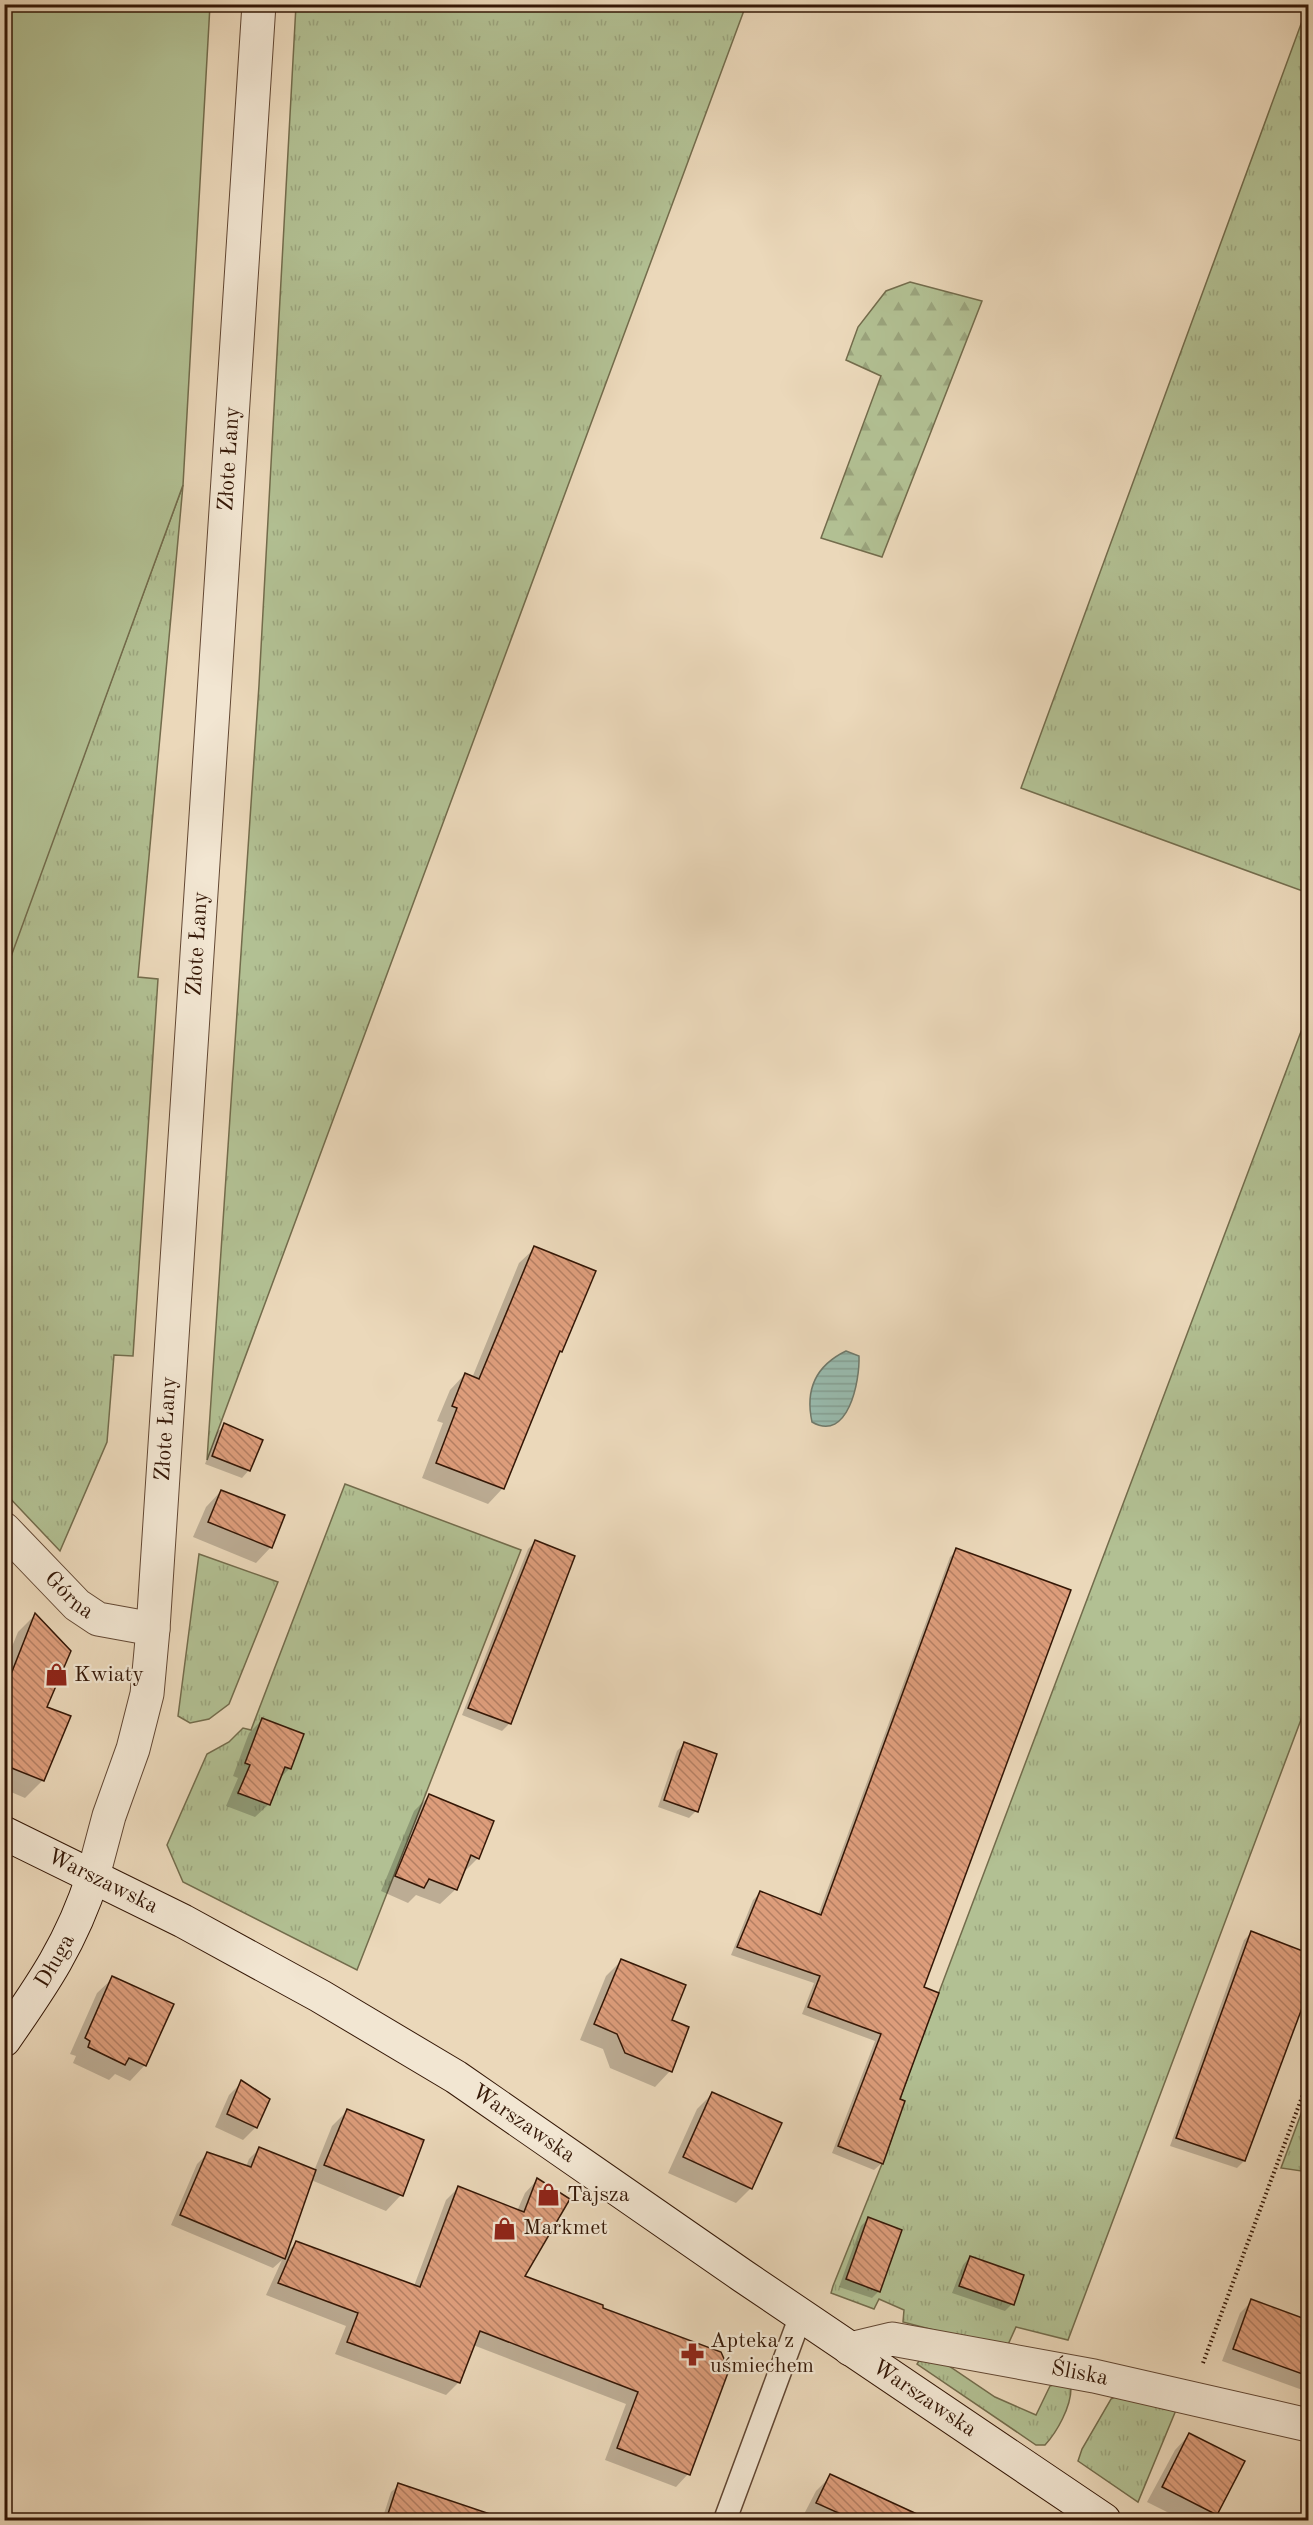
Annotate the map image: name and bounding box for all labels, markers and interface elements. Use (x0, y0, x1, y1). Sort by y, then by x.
street label: Złote Łany (215, 405, 244, 512)
street label: Złote Łany (183, 890, 212, 997)
street label: Złote Łany (152, 1375, 180, 1482)
street label: Górna (40, 1567, 97, 1624)
shop icon: Kwiaty (43, 1662, 69, 1688)
place label: Kwiaty (74, 1664, 144, 1686)
street label: Warszawska (44, 1845, 162, 1918)
street label: Długa (31, 1931, 79, 1992)
street label: Warszawska (468, 2080, 579, 2167)
shop icon: Tajsza (536, 2182, 562, 2208)
place label: Tajsza (567, 2184, 630, 2206)
shop icon: Markmet (492, 2215, 518, 2241)
place label: Markmet (523, 2217, 608, 2239)
place label: Apteka z uśmiechem (710, 2330, 814, 2377)
pharmacy icon: Apteka z uśmiechem (679, 2341, 705, 2367)
street label: Śliska (1049, 2353, 1110, 2390)
street label: Warszawska (868, 2356, 980, 2441)

